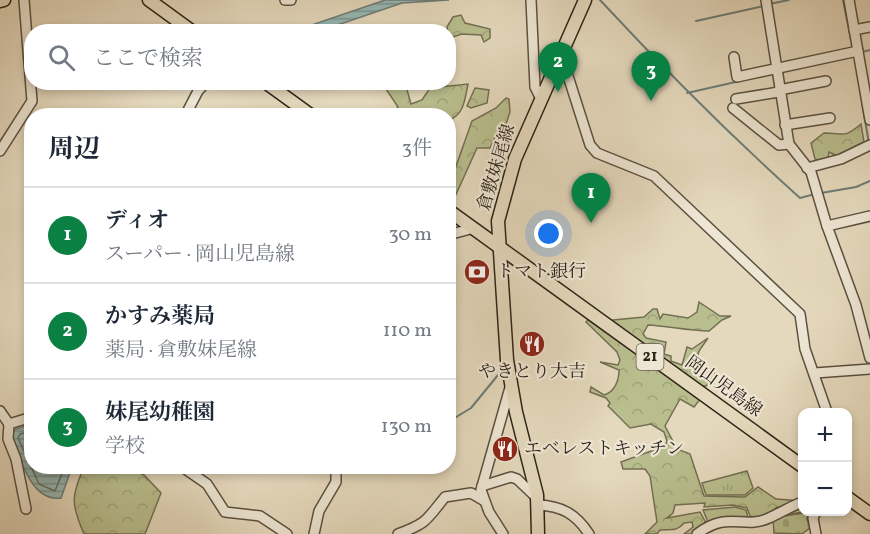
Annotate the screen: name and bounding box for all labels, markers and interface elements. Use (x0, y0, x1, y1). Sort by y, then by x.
search box (24, 24, 456, 90)
icon: search (45, 41, 78, 74)
pin: 2 (538, 42, 578, 92)
text: ここで検索 (93, 44, 203, 75)
pin: 3 (632, 51, 670, 101)
street label: 倉敷妹尾線 (472, 121, 522, 215)
text: 周辺 (48, 132, 100, 168)
text: 3件 (402, 135, 432, 163)
pin: 1 (572, 174, 610, 223)
text: ディオ (105, 206, 169, 237)
your location (534, 219, 563, 248)
text: 1 (63, 221, 72, 249)
text: 30 m (388, 221, 432, 249)
text: スーパー · 岡山児島線 (105, 241, 295, 269)
bank icon: トマト銀行 (462, 257, 492, 287)
place label: トマト銀行 (496, 260, 586, 285)
text: かすみ薬局 (105, 302, 215, 333)
text: 2 (62, 317, 73, 345)
text: 110 m (383, 317, 432, 345)
restaurant icon: やきとり大吉 (517, 329, 547, 359)
text: 薬局 · 倉敷妹尾線 (105, 337, 257, 365)
road number: 21 (636, 344, 664, 370)
street label: 岡山児島線 (679, 350, 767, 424)
place label: やきとり大吉 (478, 360, 586, 385)
text: 妹尾幼稚園 (105, 398, 215, 429)
map controls (798, 408, 852, 516)
button: + (798, 408, 852, 462)
text: 3 (62, 413, 73, 441)
text: 130 m (381, 413, 432, 441)
text: 学校 (105, 433, 145, 461)
restaurant icon: エベレストキッチン (490, 434, 520, 464)
place label: エベレストキッチン (524, 437, 684, 462)
button: − (798, 462, 852, 516)

